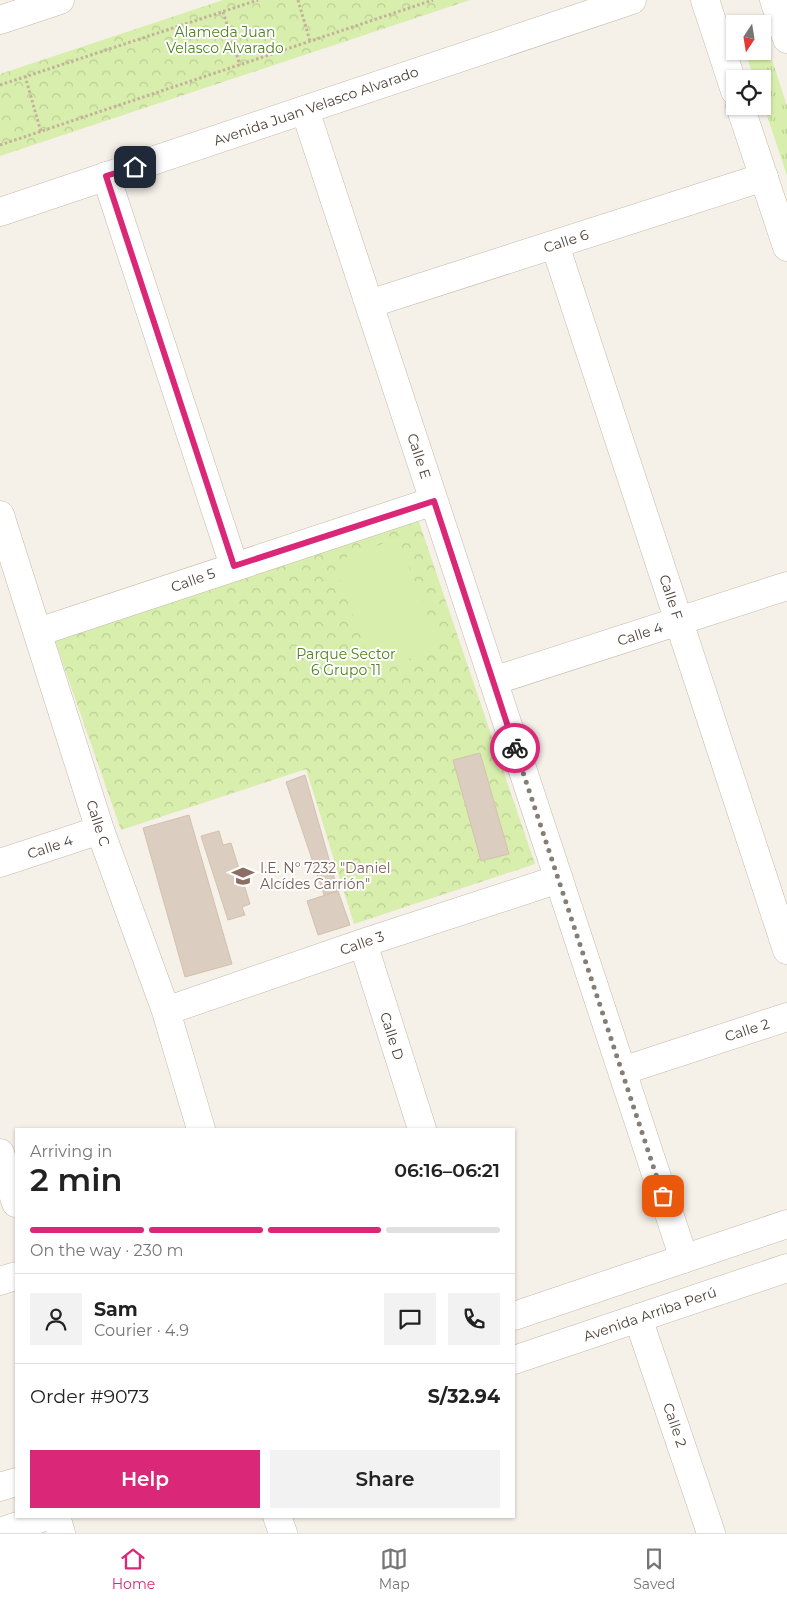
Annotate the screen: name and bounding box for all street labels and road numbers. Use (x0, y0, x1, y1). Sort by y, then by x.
street label: Avenida Juan Velasco Alvarado (211, 62, 421, 150)
street label: Calle 6 (541, 225, 591, 257)
street label: Calle E (403, 431, 435, 481)
street label: Calle 5 (168, 564, 218, 596)
street label: Calle F (655, 572, 687, 622)
street label: Calle 4 (615, 618, 666, 650)
street label: Calle C (82, 798, 114, 849)
street label: Calle 4 (25, 831, 76, 863)
street label: Calle 3 (337, 927, 387, 959)
street label: Calle D (376, 1010, 408, 1062)
street label: Calle 2 (722, 1014, 772, 1046)
street label: Avenida Arriba Perú (581, 1283, 719, 1345)
street label: Calle 2 (659, 1400, 691, 1450)

